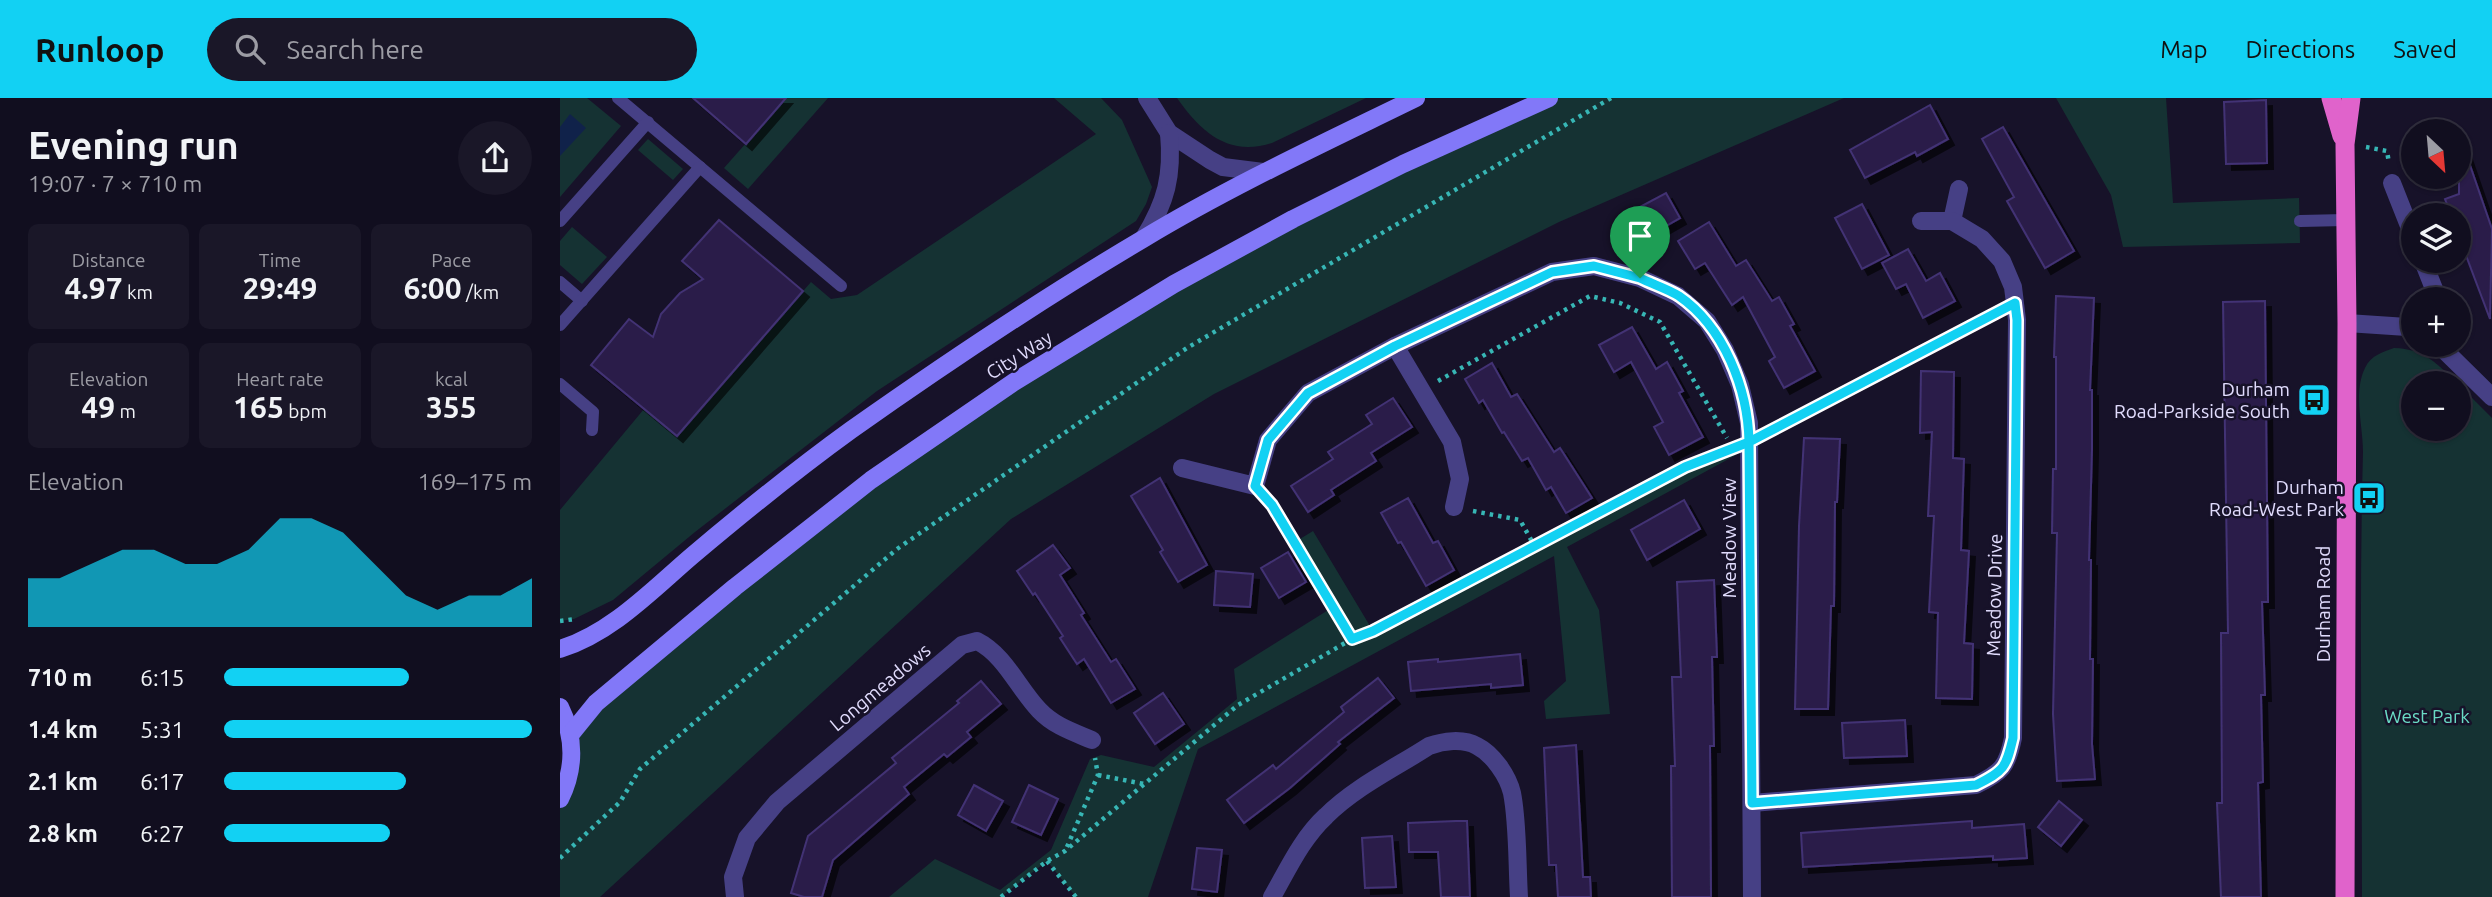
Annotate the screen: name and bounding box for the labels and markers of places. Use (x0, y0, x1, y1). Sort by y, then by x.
pin (1610, 206, 1670, 278)
place label: Durham Road-Parkside South (2114, 378, 2290, 422)
bus stop icon: Durham Road-Parkside South (2295, 381, 2333, 419)
place label: Durham Road-West Park (2209, 476, 2344, 520)
bus stop icon: Durham Road-West Park (2350, 479, 2388, 517)

